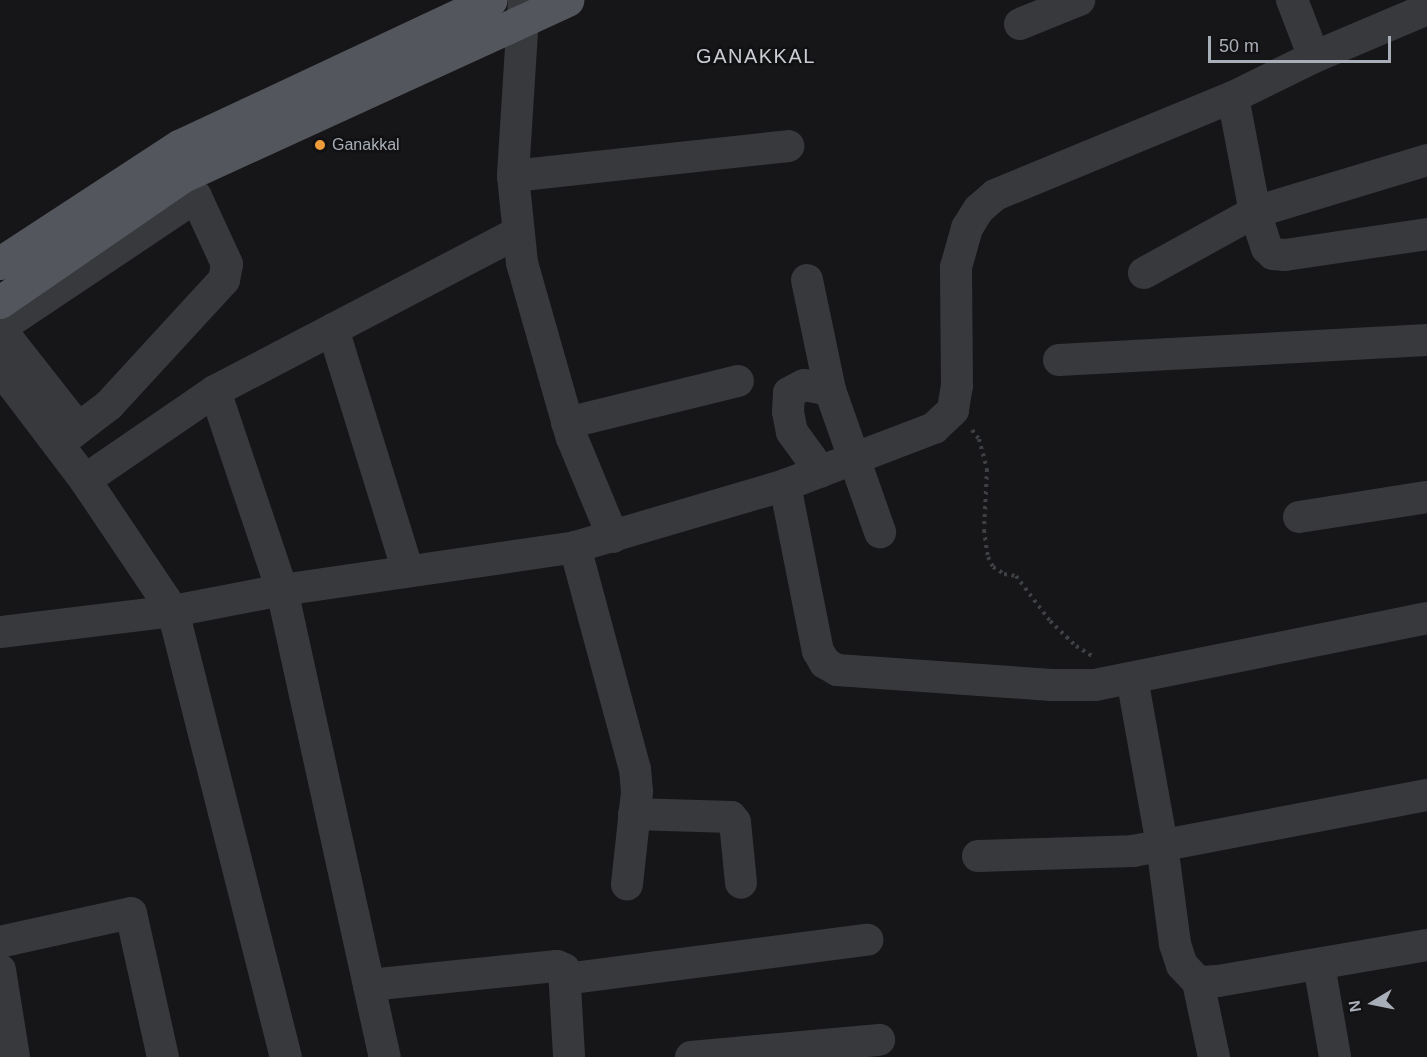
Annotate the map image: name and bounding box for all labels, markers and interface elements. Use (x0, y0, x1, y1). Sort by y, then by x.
scale bar (1211, 24, 1394, 62)
text: 50 m (1219, 36, 1259, 56)
district label: GANAKKAL (696, 44, 816, 68)
place label: Ganakkal (332, 135, 400, 155)
marker: Ganakkal (313, 138, 327, 152)
north arrow (1343, 973, 1403, 1033)
text: N (1345, 999, 1364, 1013)

